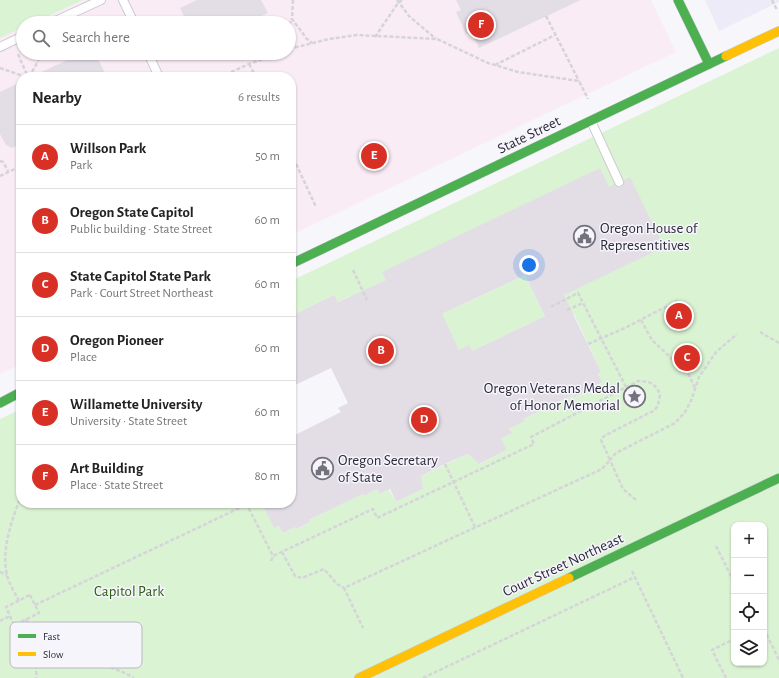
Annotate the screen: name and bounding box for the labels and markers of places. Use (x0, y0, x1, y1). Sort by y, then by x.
pin: F (468, 10, 494, 40)
pin: E (361, 141, 387, 171)
place label: Oregon House of Representitives (600, 221, 699, 253)
public building icon: Oregon House of Representitives (571, 224, 597, 250)
pin: A (666, 301, 692, 331)
pin: B (368, 336, 394, 366)
pin: C (674, 343, 700, 373)
place label: Oregon Veterans Medal of Honor Memorial (484, 381, 620, 413)
place icon: Oregon Veterans Medal of Honor Memorial (622, 384, 648, 410)
pin: D (411, 405, 437, 435)
place label: Oregon Secretary of State (338, 453, 439, 485)
public building icon: Oregon Secretary of State (309, 456, 335, 482)

